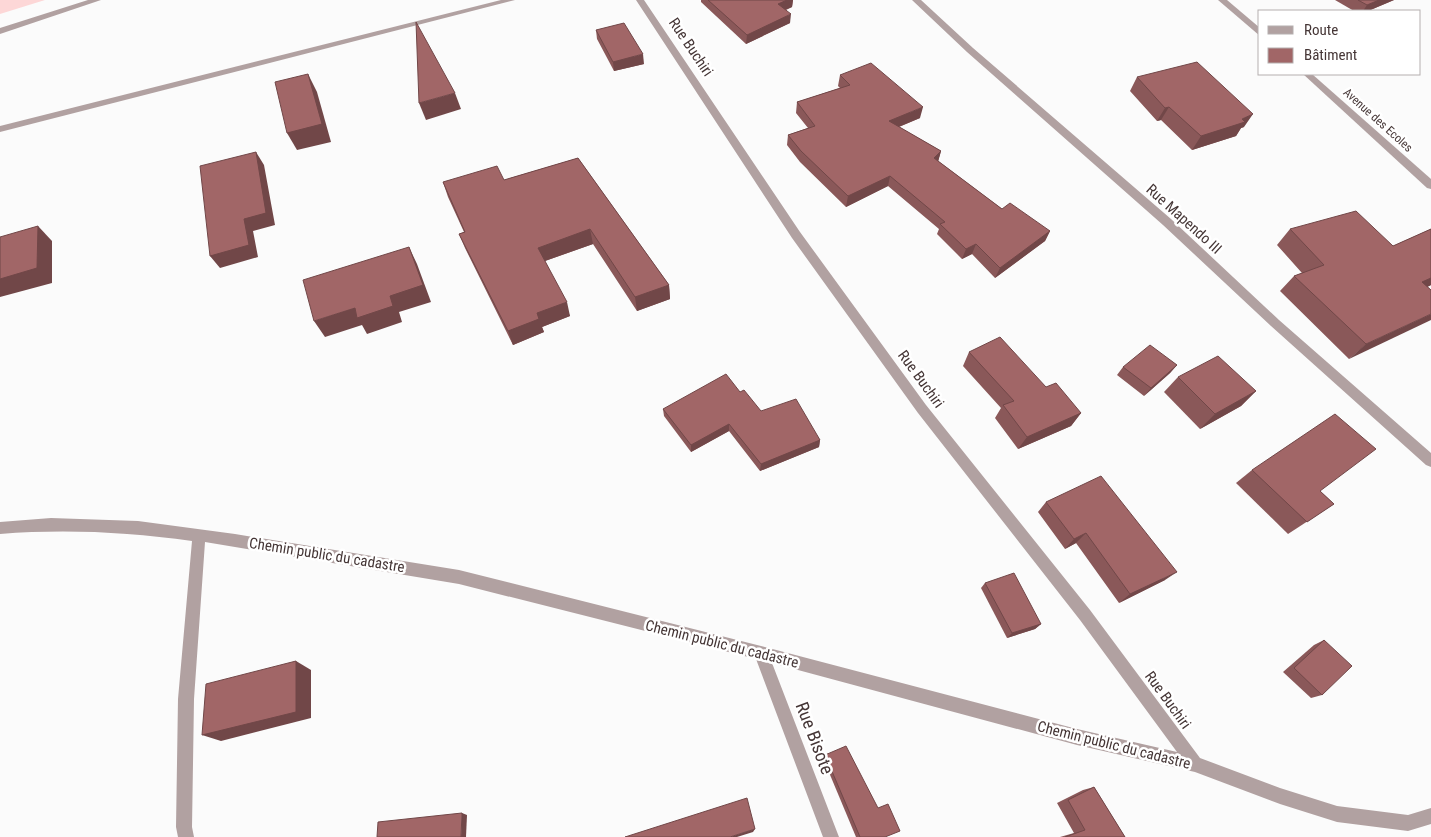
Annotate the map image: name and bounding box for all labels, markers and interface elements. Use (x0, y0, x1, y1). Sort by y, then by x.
legend (1258, 10, 1421, 75)
street label: Rue Buchiri (665, 14, 717, 80)
text: Route (1304, 21, 1338, 39)
text: Bâtiment (1304, 46, 1357, 64)
street label: Avenue des Ecoles (1340, 85, 1416, 155)
street label: Rue Mapendo III (1142, 180, 1226, 258)
street label: Rue Buchiri (894, 347, 948, 411)
street label: Chemin public du cadastre (248, 534, 406, 576)
street label: Chemin public du cadastre (644, 616, 800, 672)
street label: Rue Buchiri (1141, 668, 1195, 732)
street label: Rue Bisote (792, 699, 838, 777)
street label: Chemin public du cadastre (1036, 717, 1192, 773)

